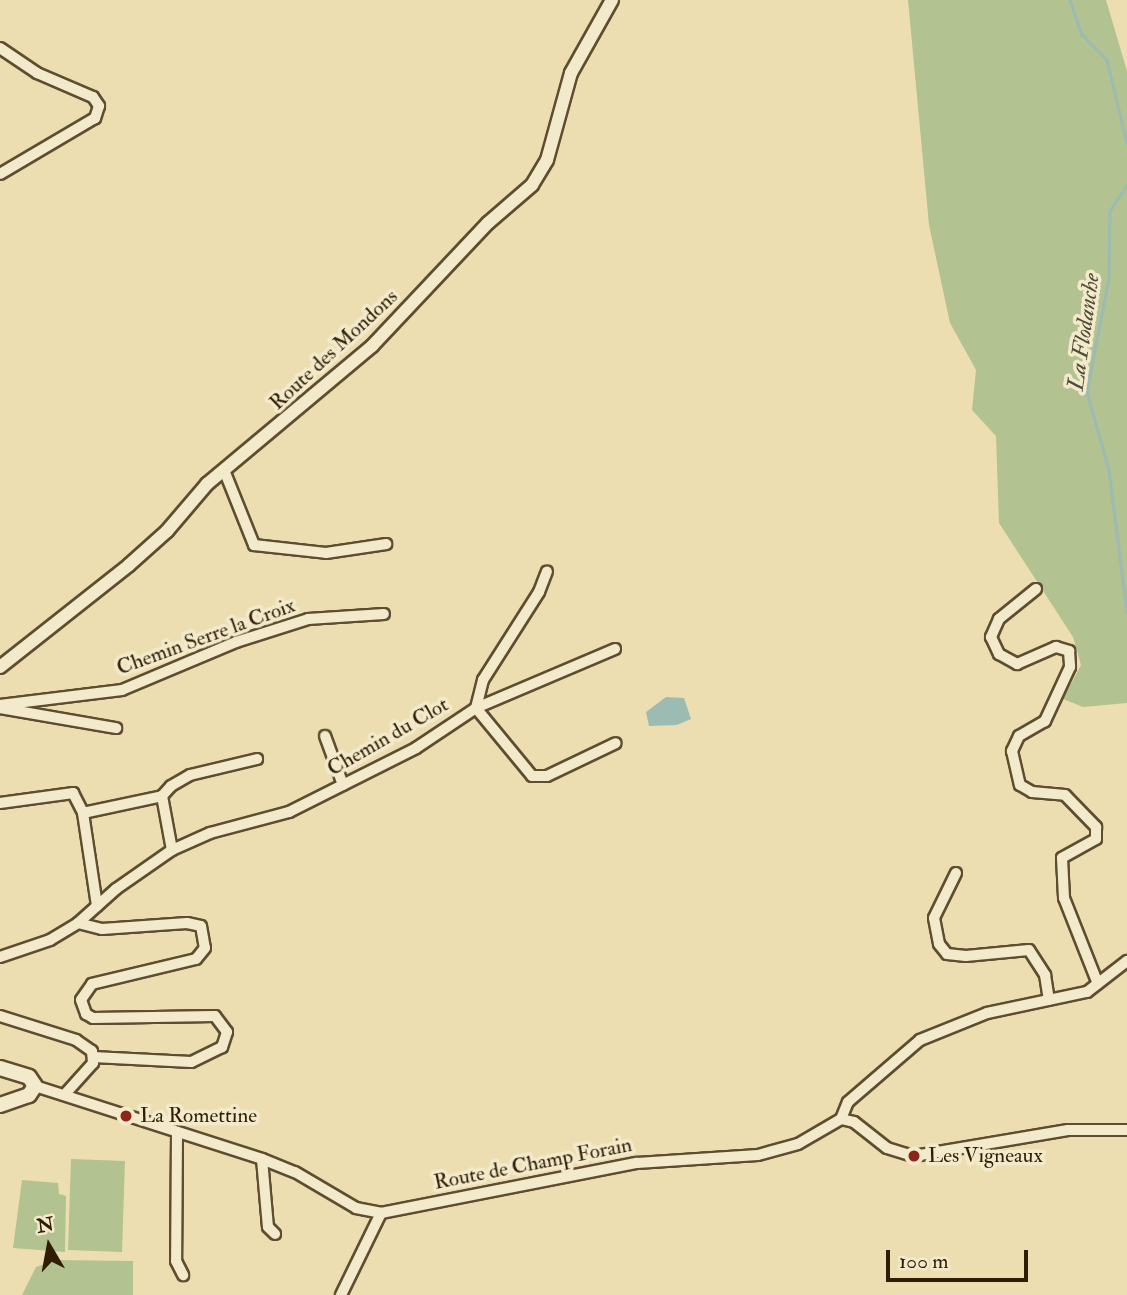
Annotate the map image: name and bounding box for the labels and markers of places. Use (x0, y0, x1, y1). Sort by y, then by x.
place label: La Romettine (140, 1103, 257, 1129)
marker: La Romettine (118, 1108, 134, 1124)
place label: Les Vigneaux (928, 1143, 1043, 1169)
marker: Les Vigneaux (906, 1148, 922, 1164)

